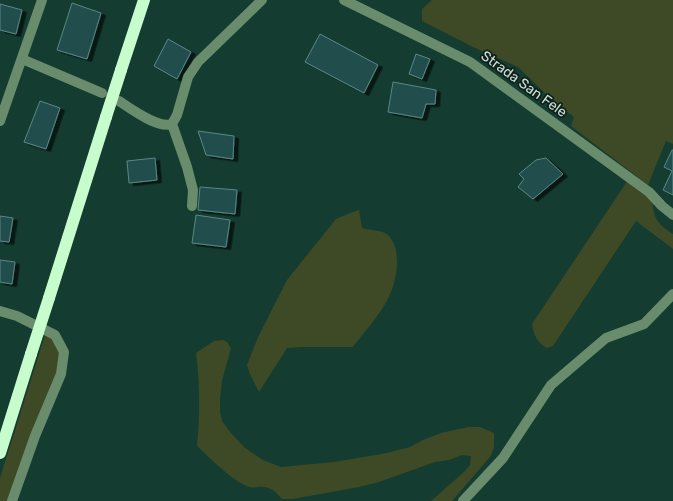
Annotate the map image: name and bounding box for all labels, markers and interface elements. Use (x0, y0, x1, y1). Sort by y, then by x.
street label: Strada San Fele (478, 47, 570, 121)

